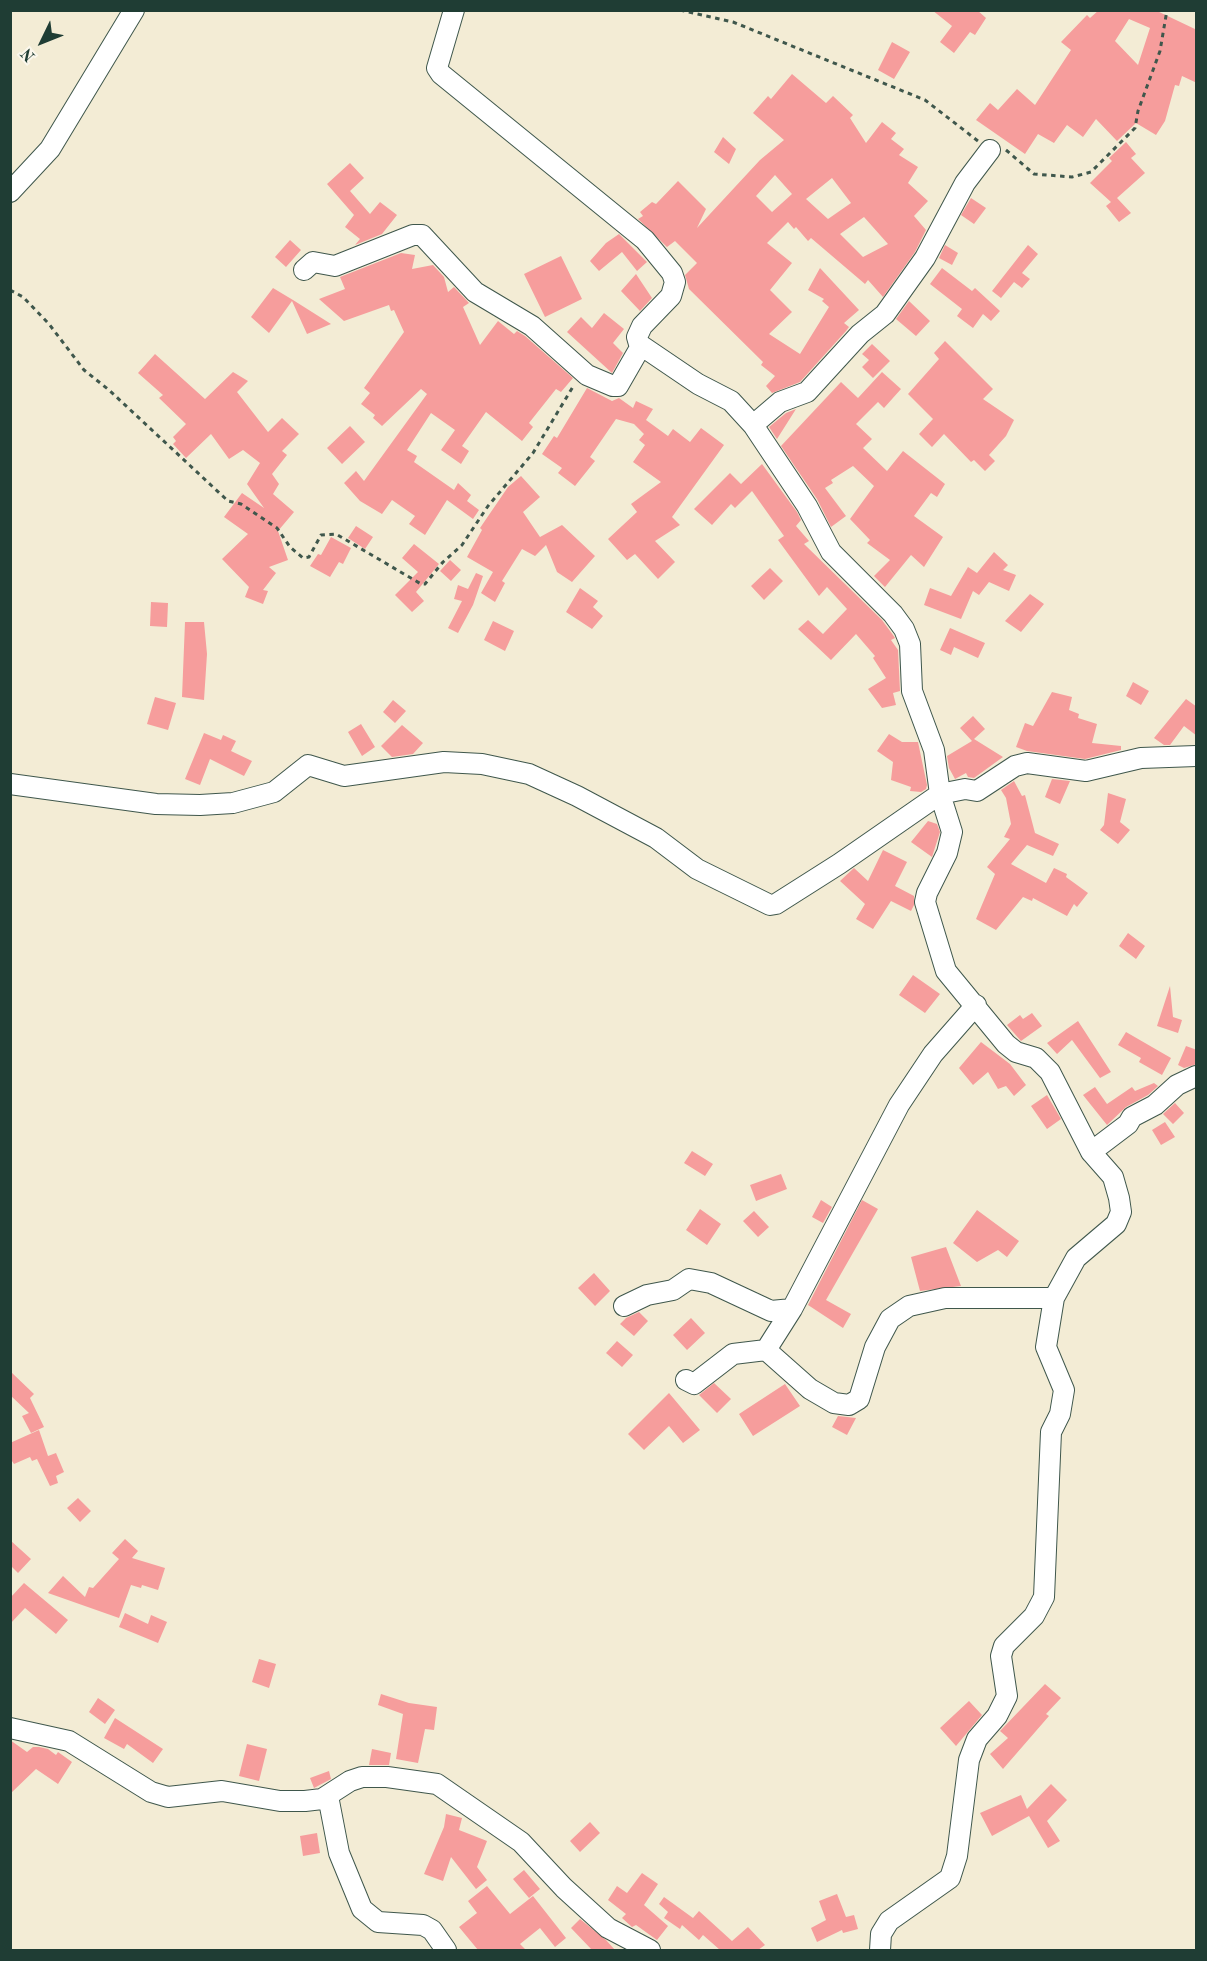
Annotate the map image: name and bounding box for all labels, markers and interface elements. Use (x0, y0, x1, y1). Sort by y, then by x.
north arrow (12, 12, 72, 72)
text: N (19, 44, 39, 64)

